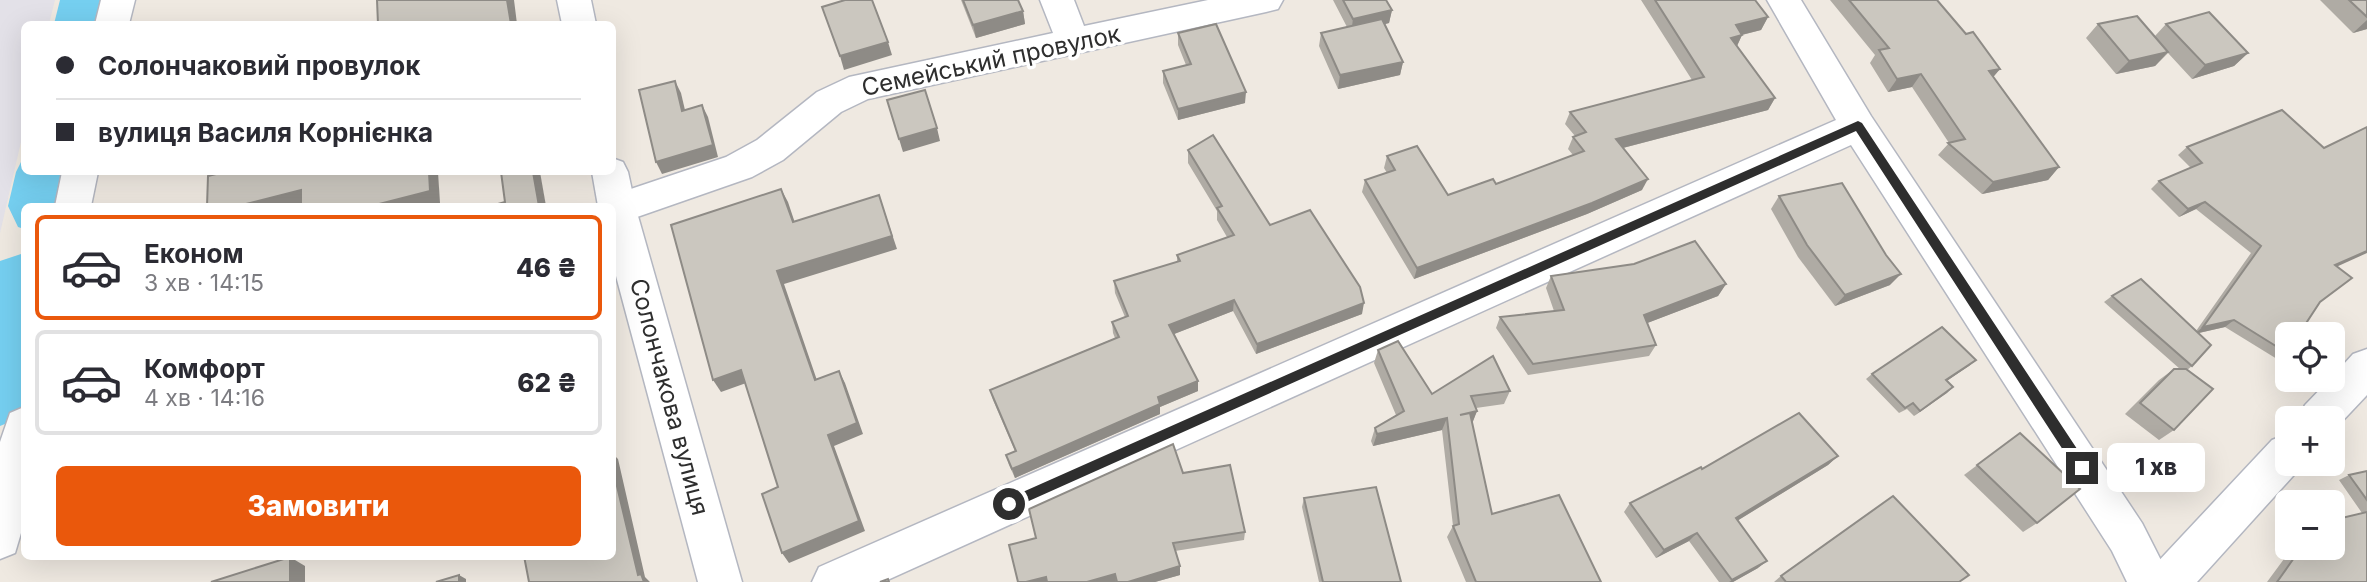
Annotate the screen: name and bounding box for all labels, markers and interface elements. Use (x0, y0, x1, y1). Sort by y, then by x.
street label: Семейський провулок (859, 19, 1123, 102)
text: Солончаковий провулок (98, 50, 420, 81)
text: вулиця Василя Корнієнка (98, 117, 433, 148)
icon: car (60, 236, 123, 299)
text: Економ (144, 238, 244, 269)
text: 46 ₴ (516, 252, 577, 283)
text: 3 хв · 14:15 (144, 269, 264, 297)
street label: Солончакова вулиця (624, 275, 715, 518)
map controls (2275, 322, 2345, 560)
button: locate (2275, 322, 2345, 392)
icon: car (60, 351, 123, 414)
text: Комфорт (144, 353, 265, 384)
text: 62 ₴ (517, 367, 577, 398)
text: 4 хв · 14:16 (144, 384, 265, 412)
button: + (2275, 406, 2345, 476)
callout: 1 хв (2106, 444, 2204, 492)
route end (2066, 452, 2098, 484)
text: 1 хв (2135, 453, 2177, 481)
button: Замовити (56, 466, 581, 546)
route start (993, 488, 1025, 520)
button: − (2275, 490, 2345, 560)

